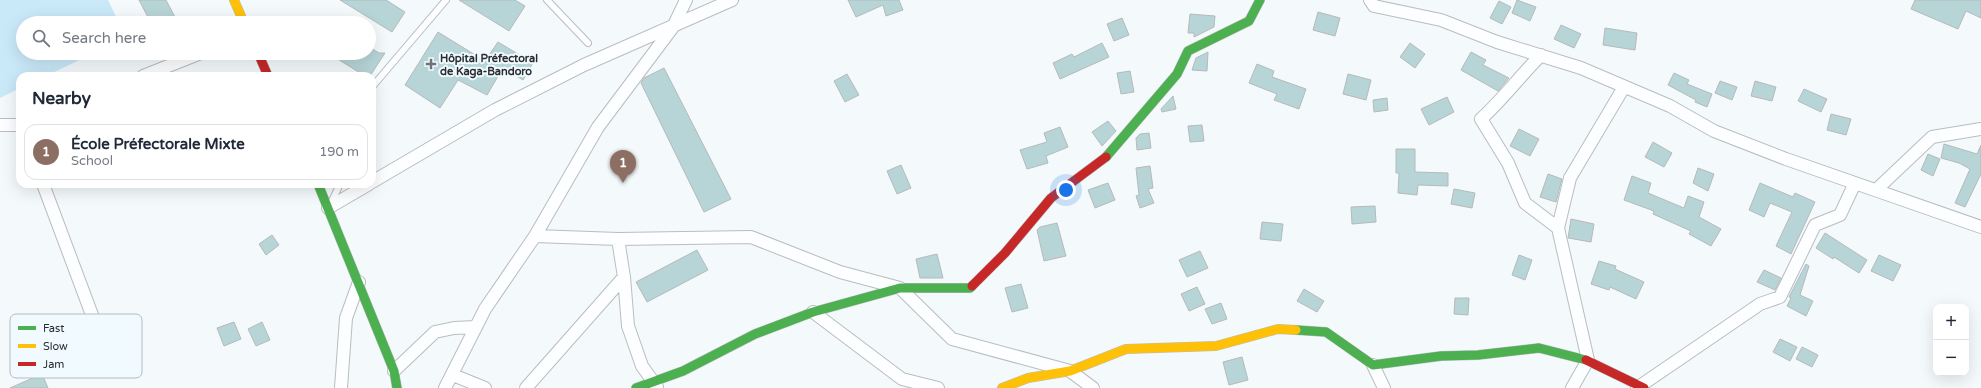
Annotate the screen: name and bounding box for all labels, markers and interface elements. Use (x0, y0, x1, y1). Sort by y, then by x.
search box (16, 16, 376, 60)
icon: search (30, 27, 52, 49)
text: Search here (62, 29, 146, 47)
place label: Hôpital Préfectoral de Kaga-Bandoro (440, 52, 538, 79)
marker: Hôpital Préfectoral de Kaga-Bandoro (425, 58, 437, 70)
text: Nearby (32, 88, 91, 109)
text: École Préfectorale Mixte (71, 135, 245, 153)
text: 1 (42, 144, 50, 160)
text: 190 m (319, 144, 359, 160)
pin: 1 (610, 150, 636, 183)
text: School (71, 153, 113, 169)
your location (1056, 180, 1076, 200)
map controls (1933, 304, 1969, 376)
button: + (1933, 304, 1969, 340)
legend (10, 314, 142, 378)
text: Fast (43, 322, 64, 335)
text: Slow (43, 340, 68, 353)
button: − (1933, 340, 1969, 376)
text: Jam (43, 358, 64, 371)

